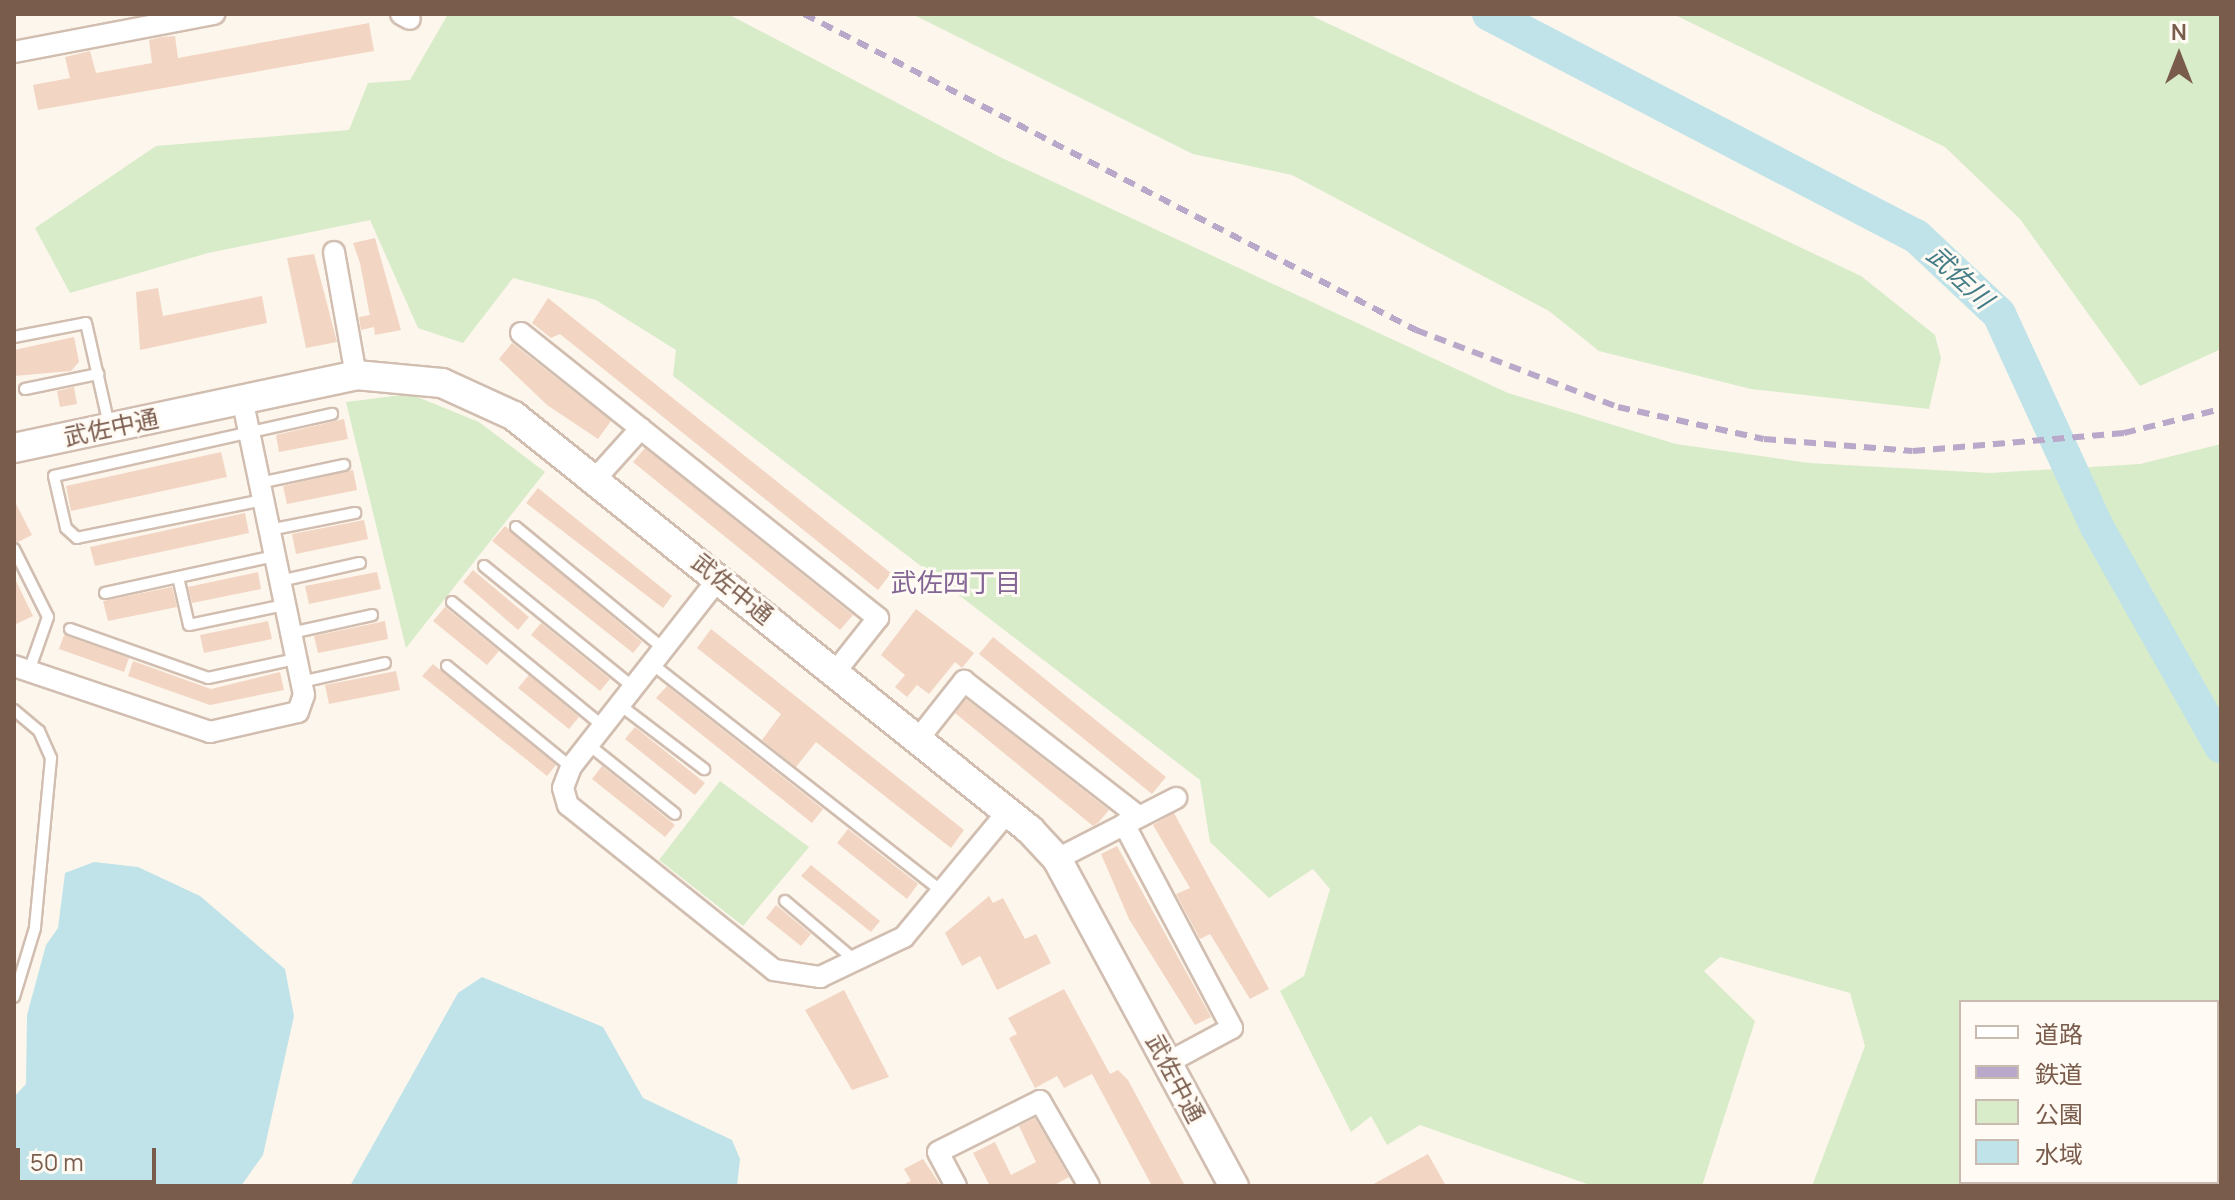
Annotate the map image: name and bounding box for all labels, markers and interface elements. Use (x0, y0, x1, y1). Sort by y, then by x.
north arrow (2139, 16, 2219, 96)
text: N (2171, 17, 2187, 47)
water label: 武佐川 (1921, 239, 1999, 315)
street label: 武佐中通 (61, 403, 161, 451)
street label: 武佐中通 (687, 547, 779, 629)
district label: 武佐四丁目 (891, 567, 1021, 599)
legend (1959, 1000, 2219, 1184)
text: 道路 (2035, 1017, 2083, 1050)
street label: 武佐中通 (1141, 1029, 1211, 1127)
text: 鉄道 (2035, 1057, 2083, 1090)
text: 公園 (2035, 1097, 2083, 1130)
scale bar (20, 1132, 160, 1182)
text: 水域 (2035, 1137, 2083, 1170)
text: 50 m (30, 1145, 84, 1178)

